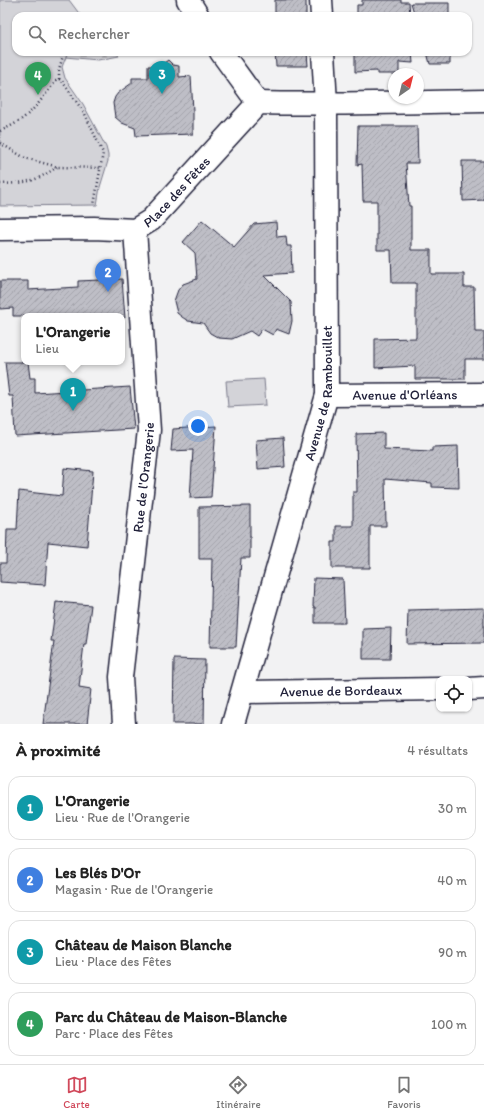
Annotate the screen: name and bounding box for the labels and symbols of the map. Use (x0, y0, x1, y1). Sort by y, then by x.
pin: 3 (149, 61, 175, 94)
pin: 4 (25, 62, 51, 95)
north arrow (388, 68, 424, 104)
street label: Place des Fêtes (140, 153, 214, 231)
pin: 2 (95, 259, 121, 292)
street label: Avenue de Rambouillet (300, 326, 336, 463)
pin: 1 (60, 378, 86, 411)
street label: Avenue d'Orléans (352, 386, 458, 403)
your location (188, 416, 208, 436)
street label: Rue de l'Orangerie (129, 421, 158, 533)
street label: Avenue de Bordeaux (280, 681, 402, 700)

